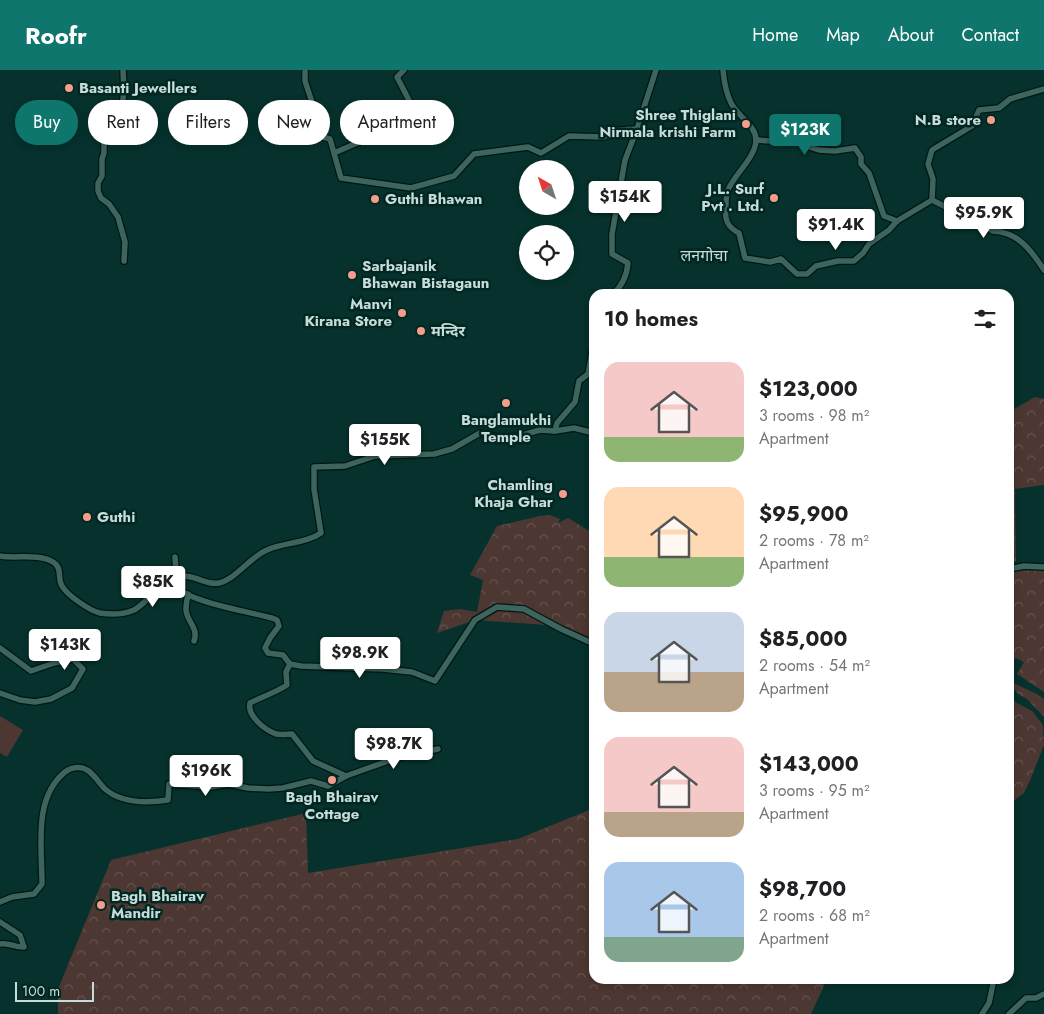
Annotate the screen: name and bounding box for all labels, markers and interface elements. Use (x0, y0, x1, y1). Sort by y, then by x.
text: Roofr (25, 18, 87, 53)
text: Home (752, 22, 798, 48)
text: Map (826, 22, 860, 48)
text: About (888, 22, 933, 48)
text: Contact (961, 22, 1019, 48)
place label: Basanti Jewellers (79, 77, 197, 99)
marker: Basanti Jewellers (63, 82, 75, 94)
chip: Buy (15, 100, 78, 145)
chip: Rent (88, 100, 158, 145)
chip: Filters (168, 100, 248, 145)
chip: New (258, 100, 330, 145)
chip: Apartment (340, 100, 454, 145)
place label: Shree Thiglani Nirmala krishi Farm (599, 104, 736, 143)
place label: N.B store (915, 109, 981, 131)
pin: $123K (770, 114, 840, 156)
marker: N.B store (985, 114, 997, 126)
marker: Shree Thiglani Nirmala krishi Farm (740, 118, 752, 130)
text: $123K (780, 118, 830, 141)
north arrow (519, 160, 574, 215)
map controls (519, 160, 574, 280)
place label: J.L. Surf Pvt . Ltd. (701, 178, 765, 217)
pin: $154K (590, 180, 660, 223)
text: $154K (600, 185, 650, 208)
place label: Guthi Bhawan (385, 188, 482, 210)
marker: J.L. Surf Pvt . Ltd. (768, 192, 780, 204)
marker: Guthi Bhawan (369, 193, 381, 205)
pin: $95.9K (943, 196, 1025, 239)
text: $95.9K (955, 201, 1013, 224)
pin: $91.4K (795, 208, 877, 251)
text: $91.4K (808, 213, 864, 236)
button: locate (519, 225, 574, 280)
district label: लनगोचा (680, 244, 728, 267)
place label: Sarbajanik Bhawan Bistagaun (362, 255, 489, 294)
marker: Sarbajanik Bhawan Bistagaun (346, 269, 358, 281)
place label: Manvi Kirana Store (304, 293, 392, 332)
text: 10 homes (604, 304, 698, 334)
icon: filters (971, 305, 999, 333)
marker: Manvi Kirana Store (396, 307, 408, 319)
place label: मन्दिर (431, 320, 466, 342)
marker: मन्दिर (415, 325, 427, 337)
text: $123,000 (759, 374, 858, 404)
icon: home (644, 382, 704, 442)
marker: Banglamukhi Temple (500, 397, 512, 409)
text: 3 rooms · 98 m² (759, 404, 869, 427)
place label: Banglamukhi Temple (461, 409, 551, 448)
pin: $155K (350, 424, 420, 466)
text: Apartment (759, 427, 829, 450)
text: $155K (360, 428, 410, 451)
place label: Chamling Khaja Ghar (474, 474, 554, 513)
marker: Chamling Khaja Ghar (557, 488, 569, 500)
text: $95,900 (759, 499, 848, 529)
place label: Guthi (97, 506, 135, 528)
icon: home (644, 507, 704, 567)
marker: Guthi (81, 511, 93, 523)
text: 2 rooms · 78 m² (759, 529, 869, 552)
text: Apartment (759, 552, 829, 575)
pin: $85K (123, 566, 183, 608)
text: $85K (132, 570, 174, 593)
text: $85,000 (759, 624, 847, 654)
pin: $143K (30, 628, 100, 671)
icon: home (644, 632, 704, 692)
text: $143K (40, 633, 90, 656)
pin: $98.9K (319, 636, 401, 679)
text: $98.9K (331, 641, 389, 664)
text: 2 rooms · 54 m² (759, 654, 870, 677)
text: Apartment (759, 677, 829, 700)
pin: $98.7K (353, 728, 435, 770)
text: $98.7K (366, 732, 422, 755)
text: $143,000 (759, 749, 859, 779)
pin: $196K (171, 754, 241, 797)
icon: home (644, 757, 704, 817)
text: $196K (181, 759, 231, 782)
marker: Bagh Bhairav Cottage (326, 774, 338, 786)
text: 3 rooms · 95 m² (759, 779, 870, 802)
place label: Bagh Bhairav Cottage (285, 786, 379, 825)
text: Apartment (759, 802, 829, 825)
text: $98,700 (759, 874, 846, 904)
icon: home (644, 882, 704, 942)
place label: Bagh Bhairav Mandir (111, 885, 204, 924)
marker: Bagh Bhairav Mandir (95, 899, 107, 911)
text: 2 rooms · 68 m² (759, 904, 870, 927)
text: Apartment (759, 927, 829, 950)
scale bar (15, 979, 94, 1002)
text: 100 m (22, 981, 60, 1001)

